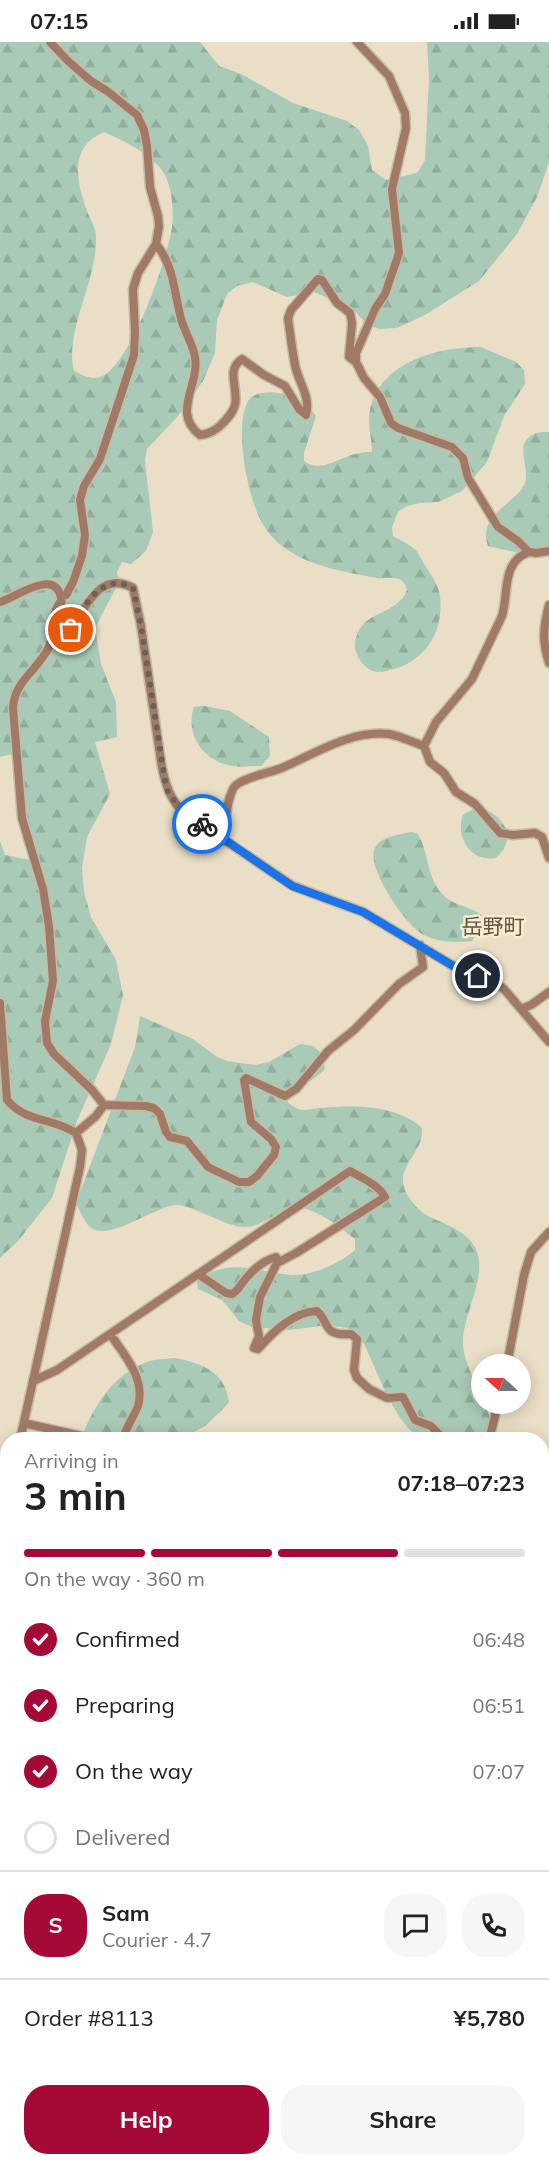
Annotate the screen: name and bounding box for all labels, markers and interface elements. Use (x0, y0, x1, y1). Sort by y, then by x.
text: 07:15 (30, 7, 88, 35)
pin (45, 604, 96, 655)
icon: bag (54, 613, 87, 646)
courier (172, 794, 232, 854)
icon: bike (186, 808, 219, 841)
district label: 岳野町 (462, 913, 525, 939)
pin (452, 950, 503, 1001)
icon: home (461, 959, 494, 992)
north arrow (471, 1354, 531, 1414)
map controls (471, 1354, 531, 1414)
text: Arriving in (24, 1448, 119, 1473)
text: 07:18–07:23 (397, 1469, 525, 1497)
text: 3 min (24, 1471, 127, 1520)
text: On the way · 360 m (24, 1566, 205, 1591)
icon: check (24, 1623, 57, 1656)
text: Confirmed (75, 1625, 180, 1653)
text: 06:48 (472, 1627, 525, 1652)
icon: check (24, 1689, 57, 1722)
text: Preparing (75, 1691, 175, 1719)
text: 06:51 (472, 1693, 525, 1718)
icon: check (24, 1755, 57, 1788)
text: On the way (75, 1757, 193, 1785)
text: 07:07 (472, 1759, 525, 1784)
text: Delivered (75, 1823, 170, 1851)
button: chat (384, 1894, 447, 1957)
button: phone (462, 1894, 525, 1957)
text: Sam (102, 1899, 150, 1927)
text: S (48, 1911, 63, 1939)
text: Courier · 4.7 (102, 1927, 212, 1952)
text: Order #8113 (24, 2004, 154, 2032)
text: ¥5,780 (454, 2004, 525, 2032)
button: Help (24, 2085, 269, 2154)
button: Share (281, 2085, 525, 2154)

